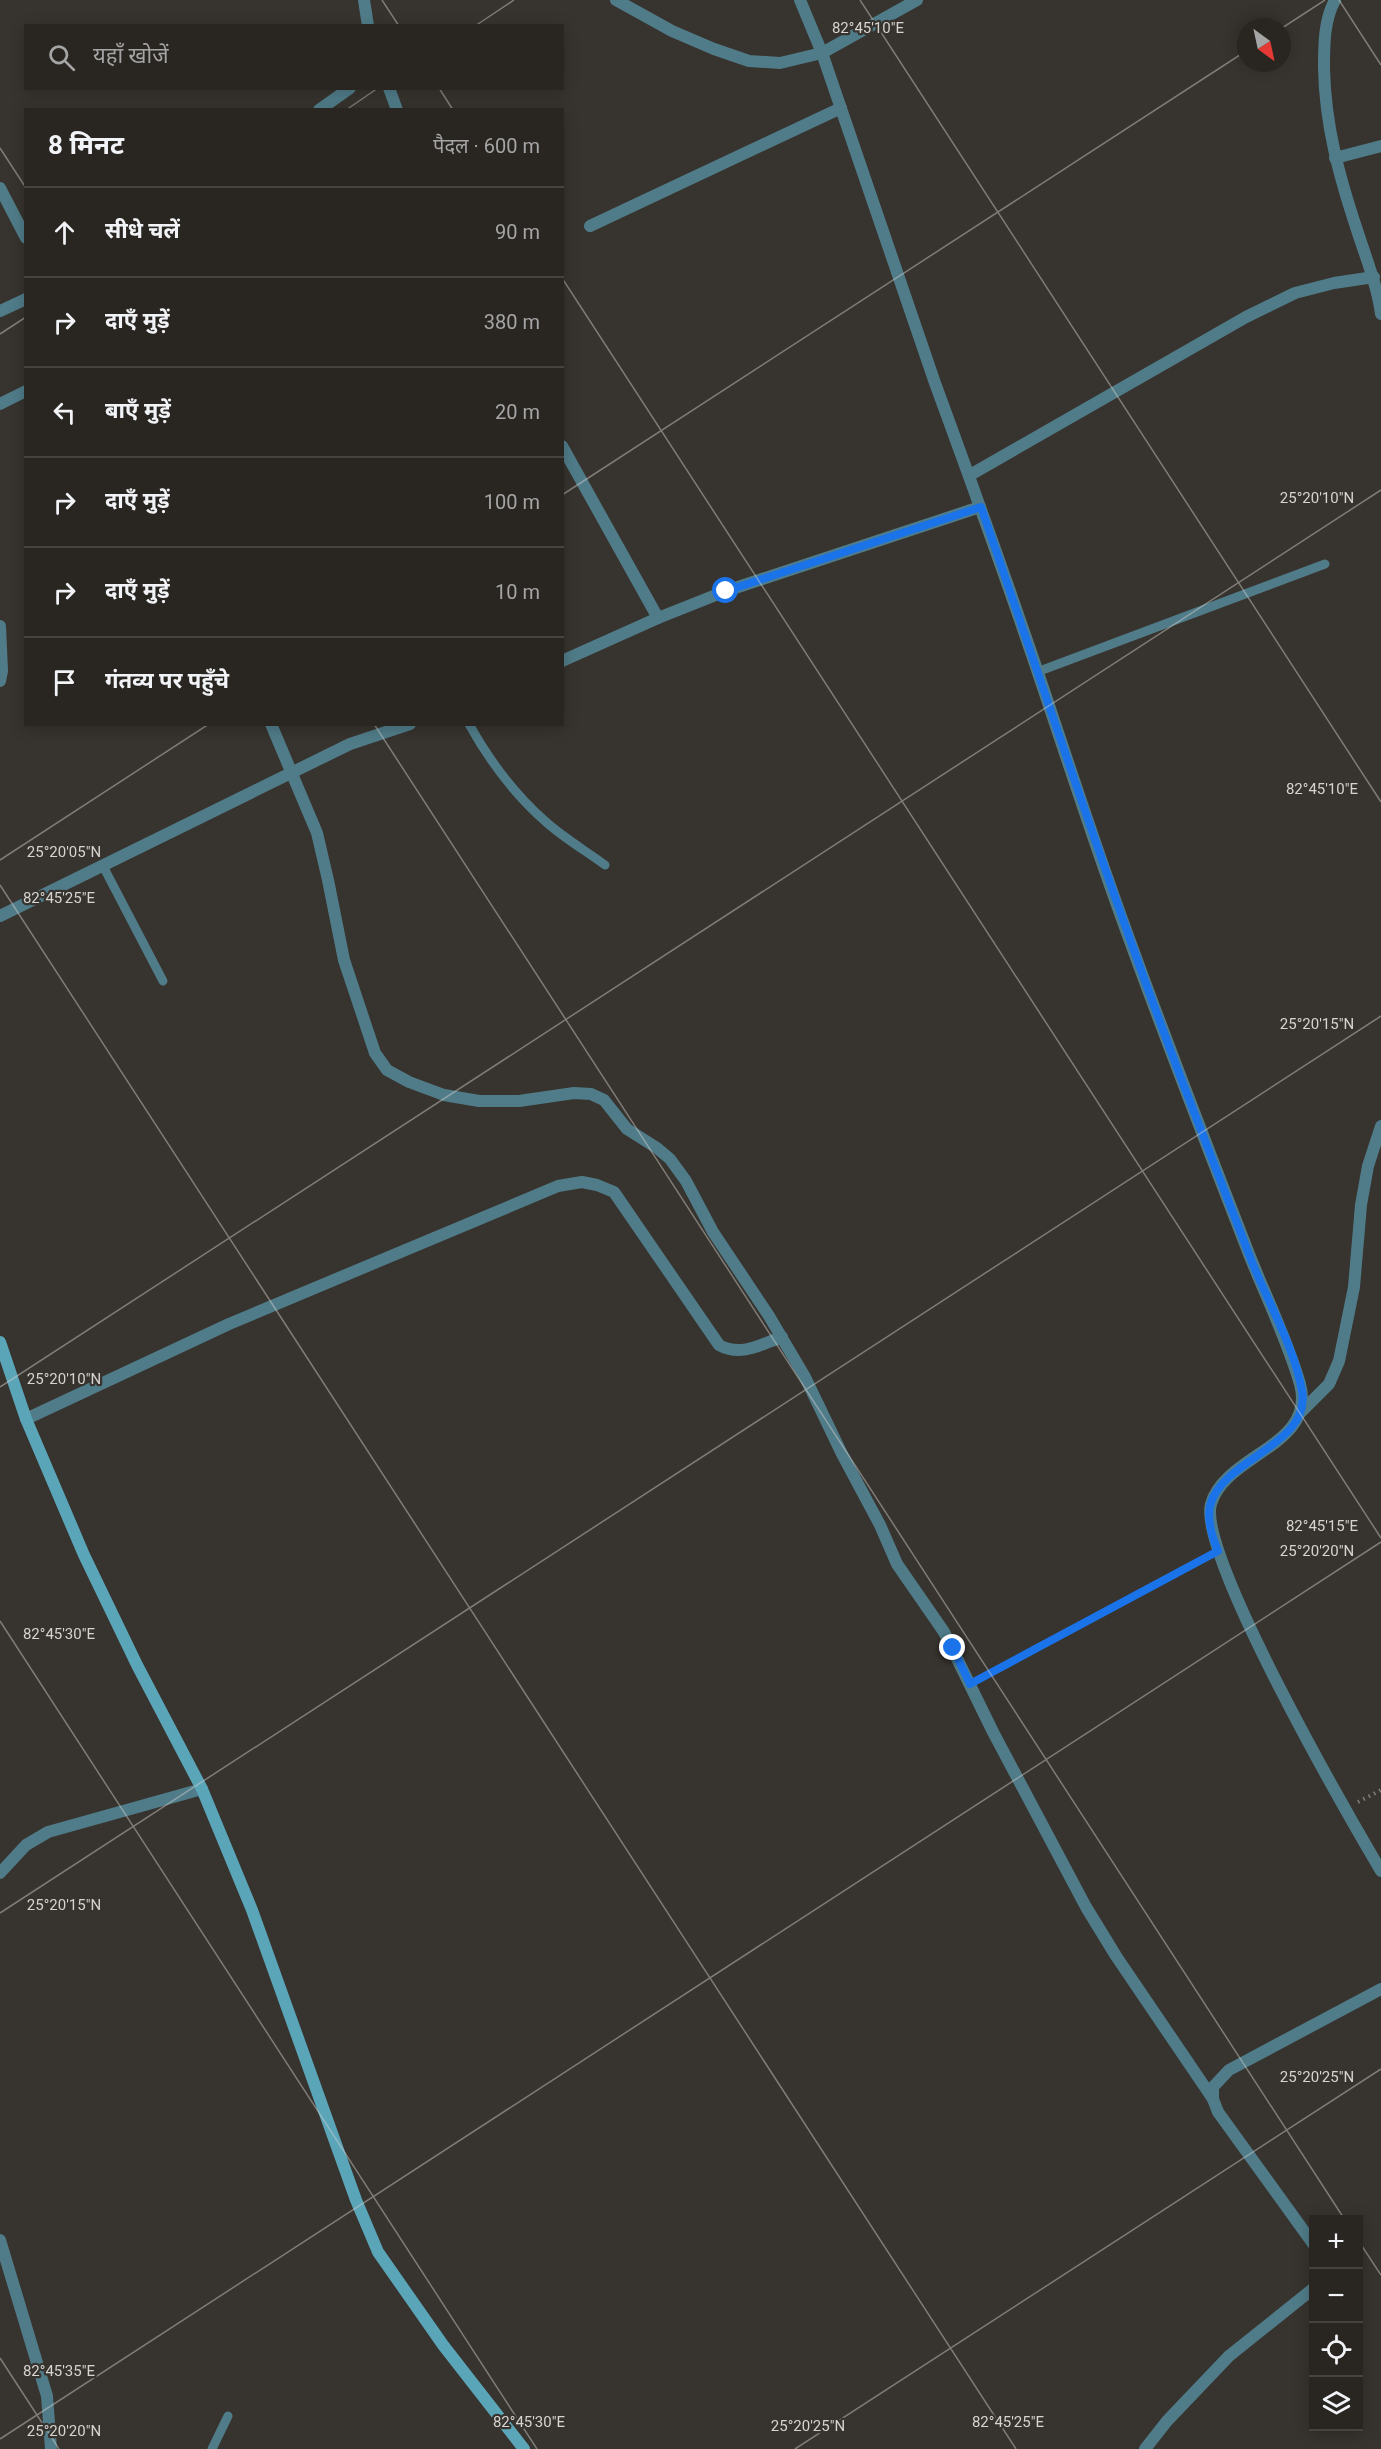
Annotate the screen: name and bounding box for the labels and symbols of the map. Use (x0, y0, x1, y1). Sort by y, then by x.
north arrow (1237, 18, 1291, 72)
text: 82°45'10"E (832, 19, 905, 37)
text: 25°20'10"N (1280, 489, 1354, 507)
route start (712, 577, 738, 603)
text: 82°45'10"E (1286, 780, 1359, 798)
text: 25°20'05"N (27, 843, 101, 861)
text: 82°45'25"E (23, 889, 96, 907)
text: 25°20'15"N (1280, 1015, 1354, 1033)
text: 25°20'10"N (27, 1370, 101, 1388)
text: 82°45'15"E (1286, 1517, 1359, 1535)
text: 25°20'20"N (1280, 1542, 1354, 1560)
text: 82°45'30"E (23, 1625, 96, 1643)
route end (939, 1634, 965, 1660)
text: 25°20'15"N (27, 1896, 101, 1914)
text: 25°20'25"N (1280, 2068, 1354, 2086)
text: 82°45'35"E (23, 2362, 96, 2380)
text: 82°45'30"E (493, 2413, 566, 2431)
text: 82°45'25"E (972, 2413, 1045, 2431)
text: 25°20'25"N (771, 2417, 845, 2435)
text: 25°20'20"N (27, 2422, 101, 2440)

